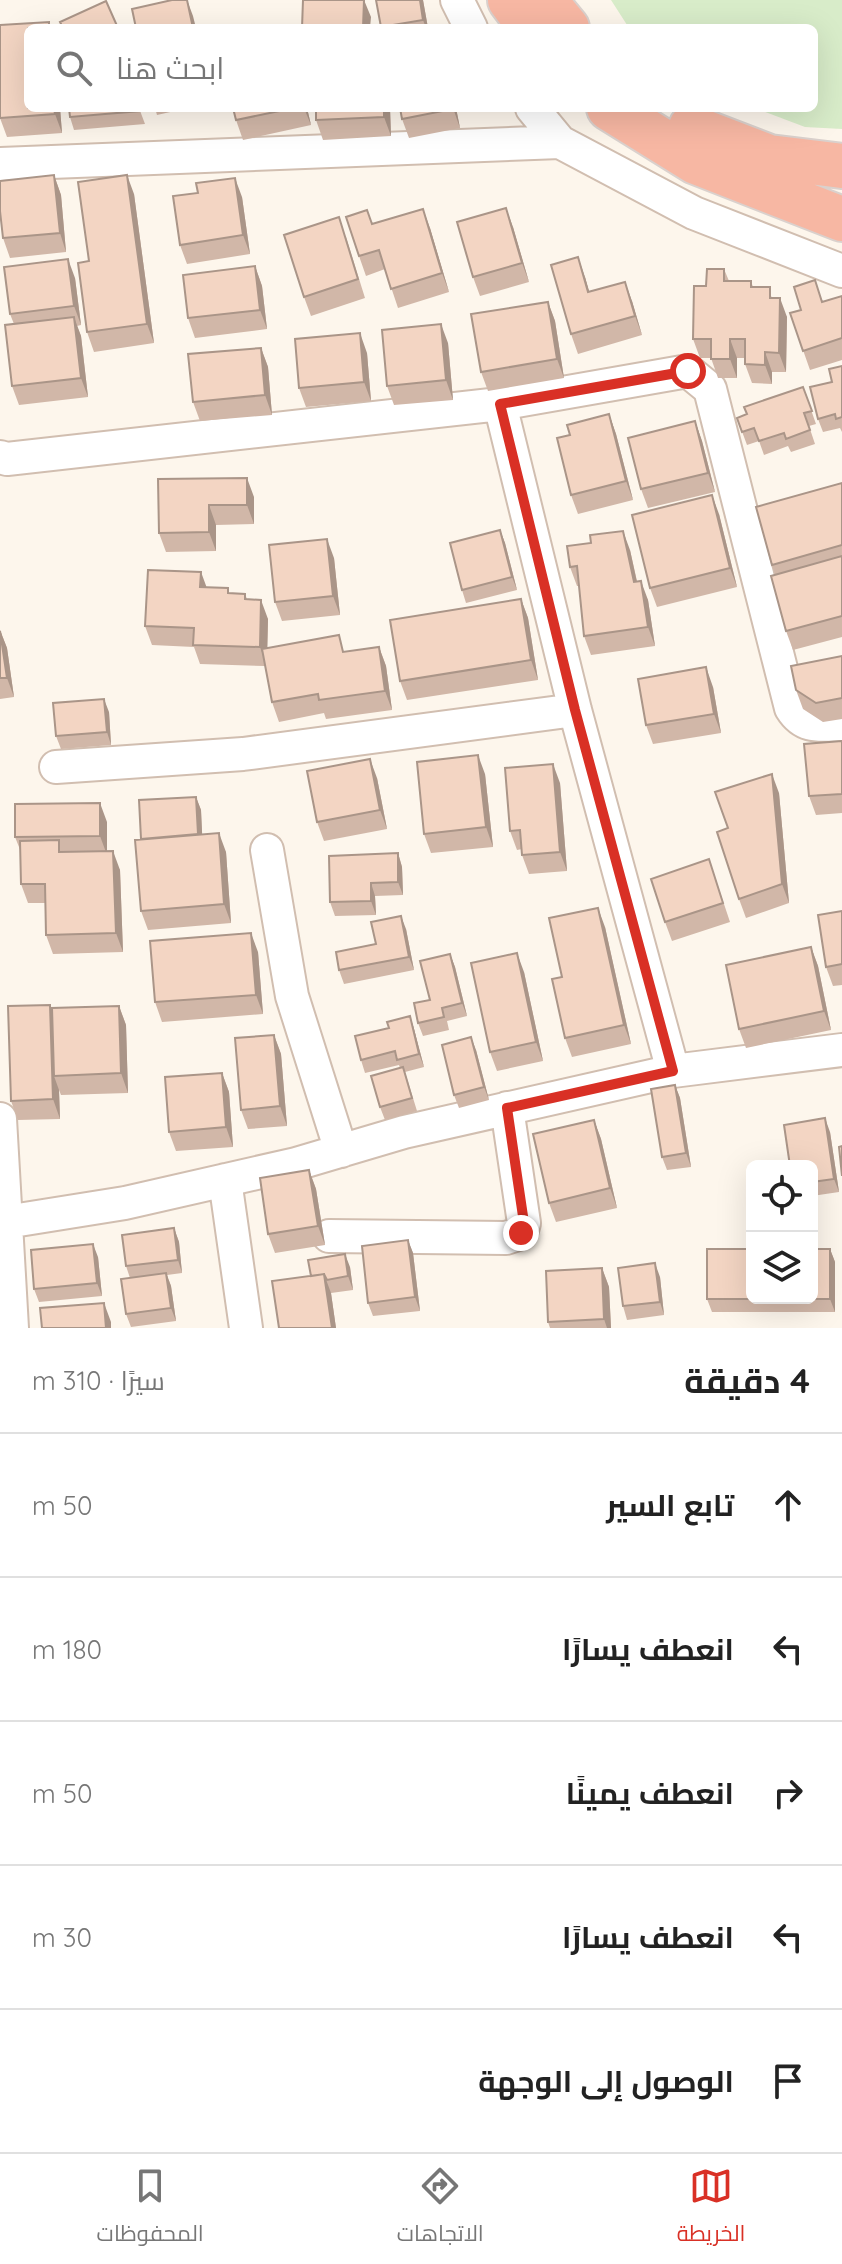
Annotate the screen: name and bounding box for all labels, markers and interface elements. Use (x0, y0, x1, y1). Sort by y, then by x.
search box (24, 24, 818, 112)
icon: search (52, 46, 96, 90)
text: ابحث هنا (116, 49, 224, 87)
route start (670, 353, 706, 389)
map controls (746, 1160, 818, 1304)
button: locate (746, 1160, 818, 1232)
route end (503, 1215, 539, 1251)
button: layers (746, 1232, 818, 1304)
text: 4 دقيقة (684, 1359, 810, 1402)
text: سيرًا · 310 m (32, 1364, 165, 1397)
icon: ahead (766, 1483, 810, 1527)
text: تابع السير (606, 1486, 734, 1524)
text: 50 m (32, 1489, 92, 1522)
icon: left (766, 1627, 810, 1671)
text: انعطف يسارًا (562, 1630, 734, 1668)
text: 180 m (32, 1633, 102, 1666)
icon: right (766, 1771, 810, 1815)
text: انعطف يمينًا (566, 1774, 734, 1812)
text: 50 m (32, 1777, 92, 1810)
icon: left (766, 1915, 810, 1959)
text: انعطف يسارًا (562, 1918, 734, 1956)
text: 30 m (32, 1921, 92, 1954)
icon: arrive (766, 2059, 810, 2103)
text: الوصول إلى الوجهة (478, 2062, 734, 2100)
tab: المحفوظات (97, 2164, 204, 2254)
tab: الاتجاهات (397, 2164, 484, 2254)
tab: الخريطة (677, 2164, 745, 2254)

